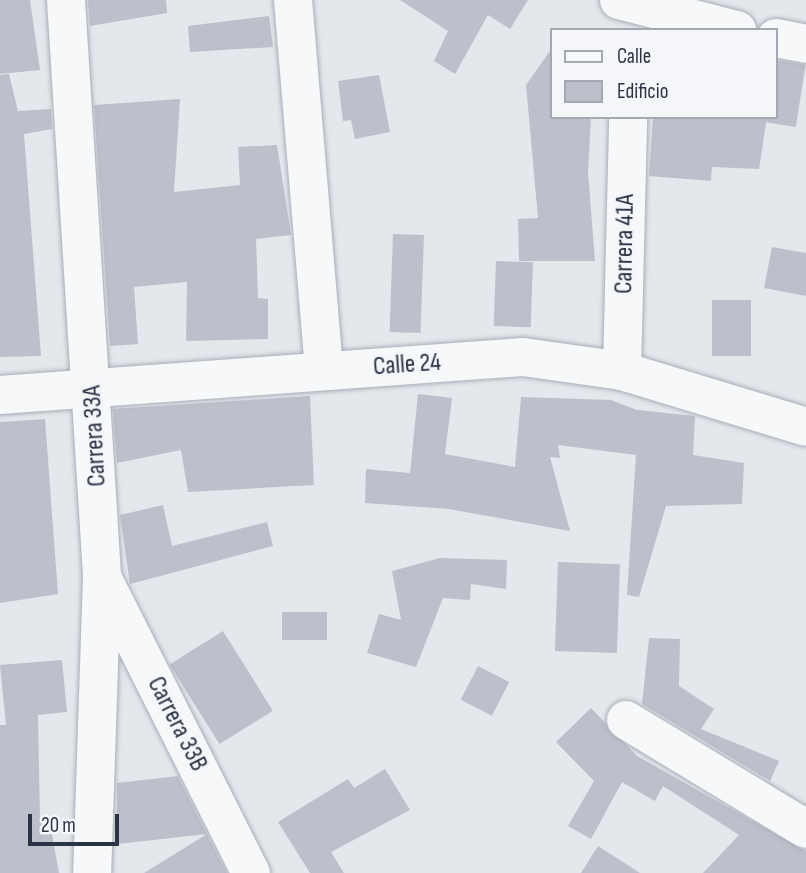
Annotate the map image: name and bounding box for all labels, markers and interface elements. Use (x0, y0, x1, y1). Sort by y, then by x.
legend (550, 28, 778, 119)
text: Calle (617, 44, 651, 69)
text: Edificio (617, 79, 668, 104)
street label: Carrera 41A (609, 194, 641, 294)
street label: Calle 24 (372, 347, 442, 383)
street label: Carrera 33A (77, 385, 113, 487)
street label: Carrera 33B (140, 672, 214, 776)
scale bar (32, 800, 122, 844)
text: 20 m (41, 813, 76, 838)

